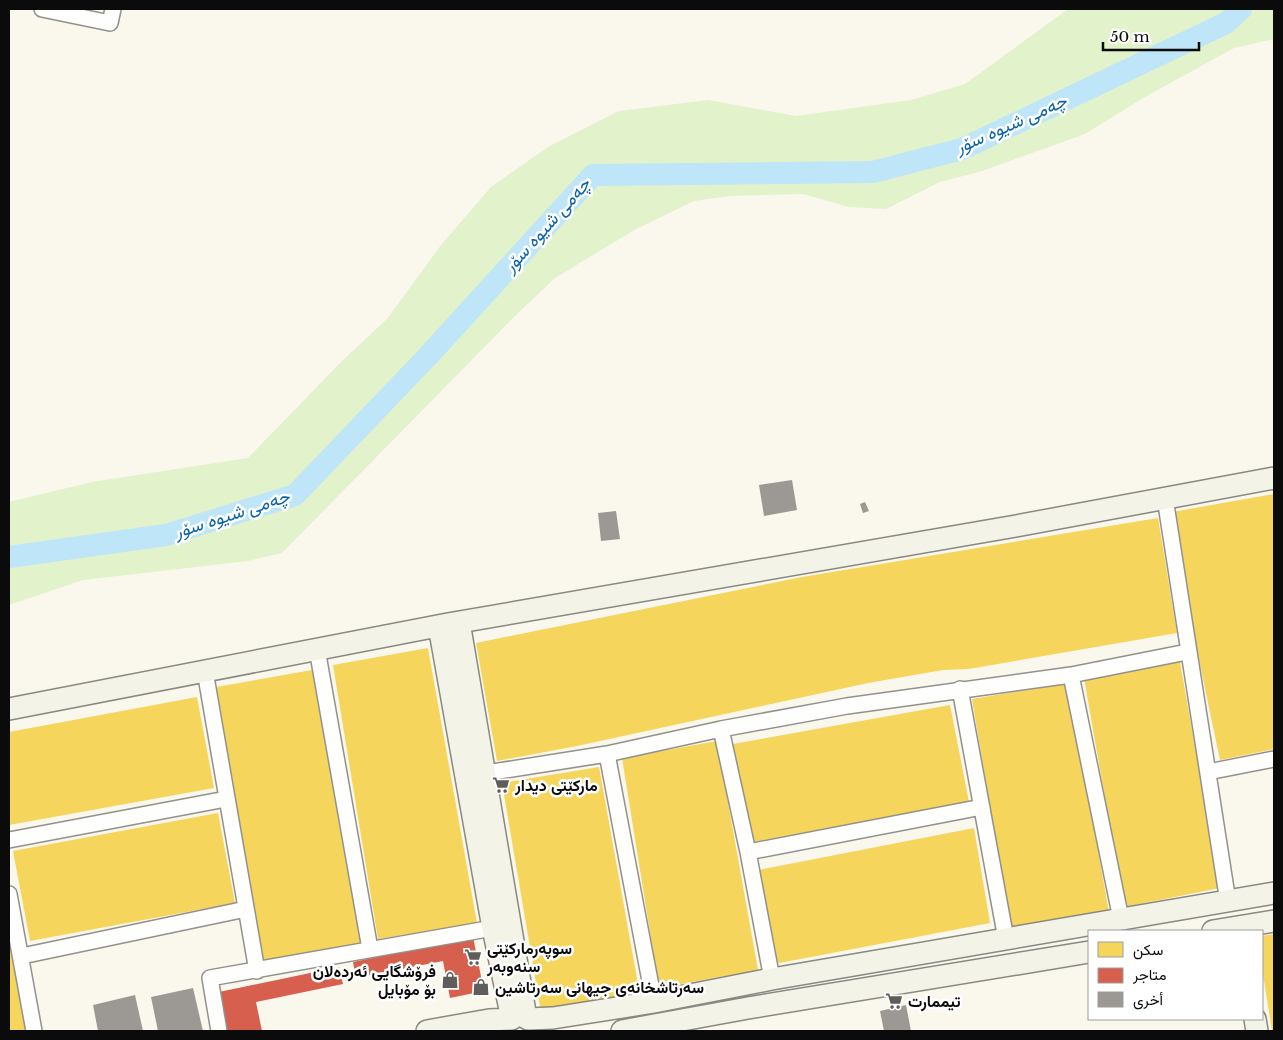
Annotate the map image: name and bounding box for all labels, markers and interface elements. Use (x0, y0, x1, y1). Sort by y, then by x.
scale bar (1103, 20, 1199, 52)
text: 50 m (1110, 27, 1150, 46)
water label: چەمی شیوە سۆر (951, 89, 1071, 160)
water label: چەمی شیوە سۆر (498, 173, 596, 278)
water label: چەمی شیوە سۆر (171, 485, 293, 544)
supermarket icon: مارکێتی دیدار (491, 775, 511, 795)
place label: مارکێتی دیدار (514, 775, 598, 796)
legend (1088, 930, 1263, 1020)
place label: سوپەرمارکێتی سنەوبەر (486, 938, 572, 977)
text: سكن (1133, 940, 1163, 960)
supermarket icon: سوپەرمارکێتی سنەوبەر (463, 947, 483, 967)
place label: فرۆشگایی ئەردەلان بۆ مۆبایل (313, 961, 436, 1000)
text: متاجر (1132, 965, 1167, 984)
shop icon: فرۆشگایی ئەردەلان بۆ مۆبایل (440, 970, 460, 990)
shop icon: سەرتاشخانەی جیهانی سەرتاشین (471, 977, 491, 997)
place label: سەرتاشخانەی جیهانی سەرتاشین (495, 977, 704, 998)
text: أخرى (1133, 990, 1163, 1010)
supermarket icon: تیممارت (884, 991, 904, 1011)
place label: تیممارت (908, 991, 960, 1012)

